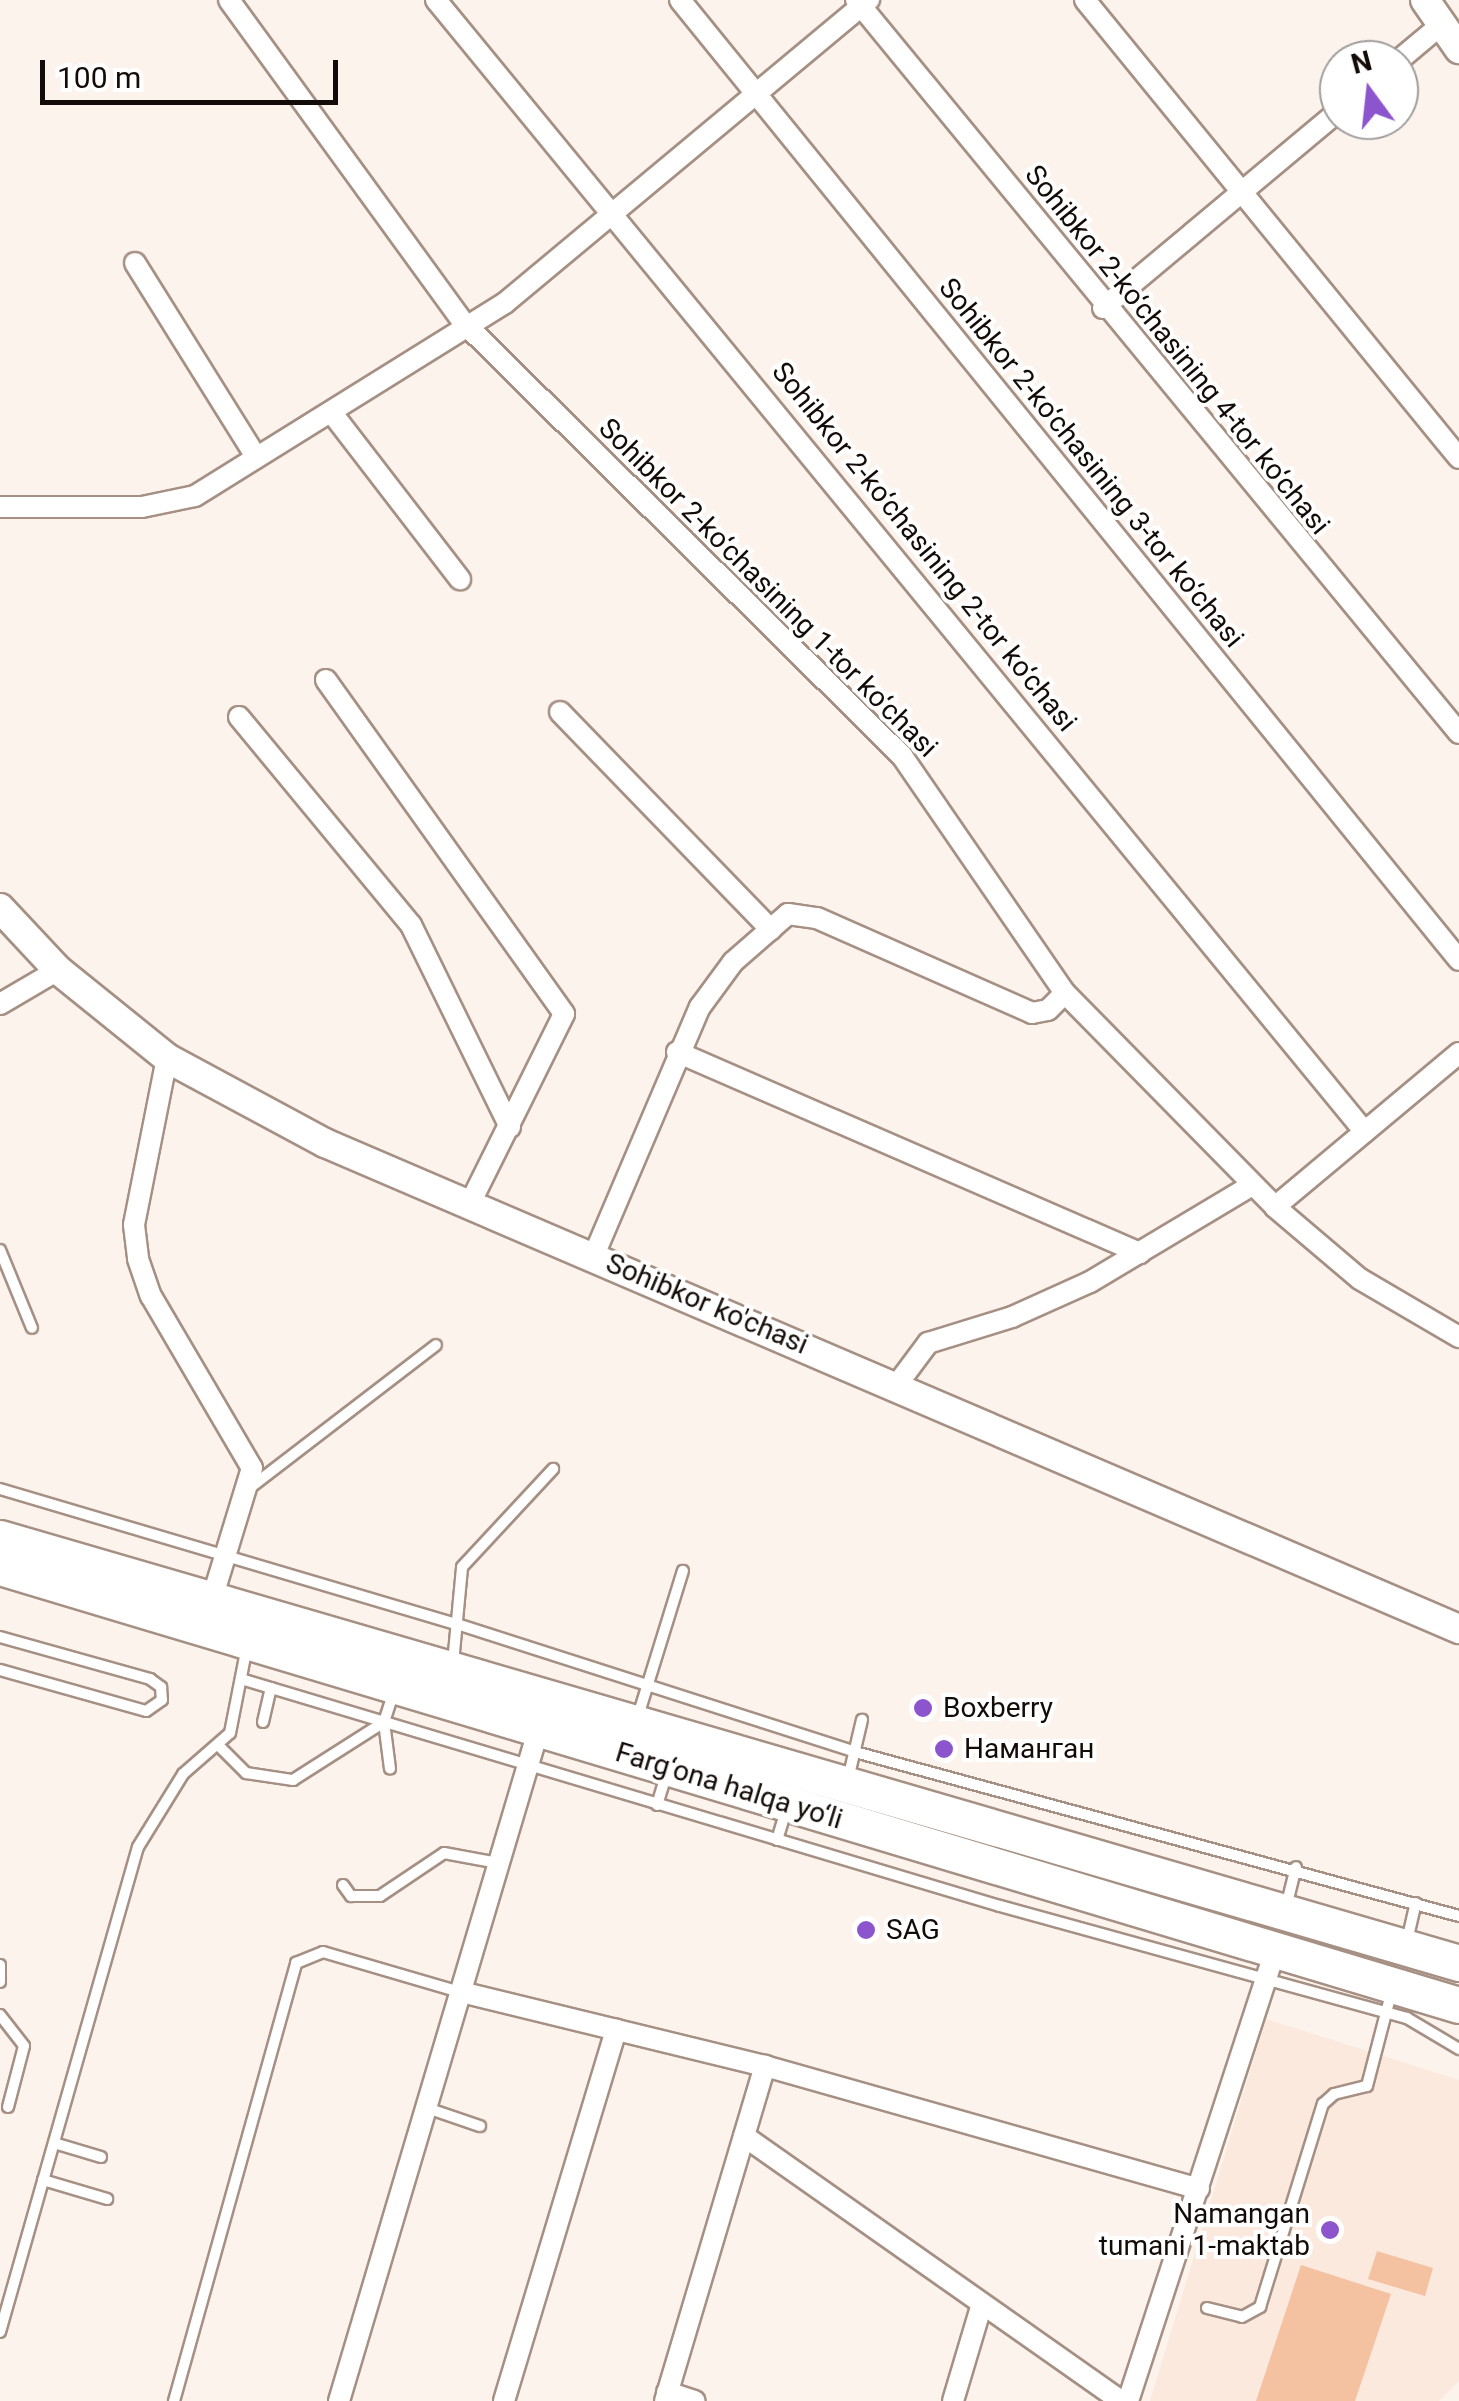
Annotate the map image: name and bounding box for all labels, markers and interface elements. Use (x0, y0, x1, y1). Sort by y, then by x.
scale bar (45, 40, 342, 102)
north arrow (1319, 40, 1419, 140)
text: N (1348, 44, 1375, 81)
text: 100 m (57, 60, 141, 95)
street label: Sohibkor 2-ko‘chasining 4-tor ko‘chasi (1018, 159, 1336, 541)
street label: Sohibkor 2-ko‘chasining 3-tor ko‘chasi (932, 272, 1250, 654)
street label: Sohibkor 2-ko‘chasining 2-tor ko‘chasi (765, 356, 1083, 738)
street label: Sohibkor 2-ko‘chasining 1-tor ko‘chasi (592, 412, 944, 764)
street label: Sohibkor ko'chasi (601, 1246, 813, 1362)
place label: Boxberry (943, 1691, 1053, 1725)
marker: Boxberry (912, 1697, 934, 1719)
place label: Наманган (964, 1732, 1094, 1766)
street label: Farg‘ona halqa yo‘li (611, 1736, 847, 1836)
marker: Наманган (933, 1738, 955, 1760)
place label: SAG (886, 1913, 940, 1947)
marker: SAG (855, 1919, 877, 1941)
place label: Namangan tumani 1-maktab (1099, 2197, 1310, 2263)
marker: Namangan tumani 1-maktab (1319, 2219, 1341, 2241)

